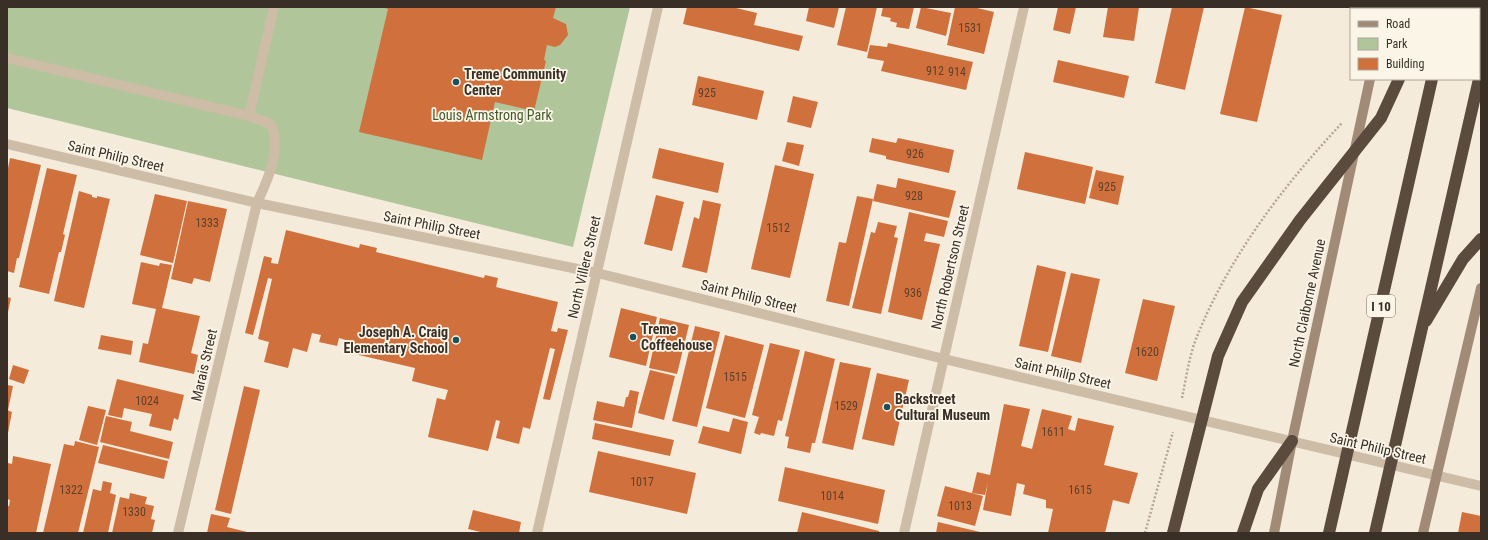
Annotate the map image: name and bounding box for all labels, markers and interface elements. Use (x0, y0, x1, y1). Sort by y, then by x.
legend (1350, 8, 1480, 80)
text: Road (1386, 17, 1410, 31)
house number: 1531 (958, 21, 982, 35)
text: Park (1386, 37, 1408, 51)
text: Building (1386, 57, 1424, 71)
house number: 912 (926, 64, 944, 78)
house number: 914 (948, 65, 966, 79)
place label: Treme Community Center (464, 66, 567, 98)
marker: Treme Community Center (451, 77, 461, 87)
house number: 925 (698, 86, 716, 100)
park label: Louis Armstrong Park (432, 107, 553, 123)
street label: Saint Philip Street (66, 137, 166, 175)
house number: 926 (906, 147, 924, 161)
house number: 925 (1098, 180, 1116, 194)
house number: 928 (905, 189, 923, 203)
street label: North Robertson Street (928, 203, 972, 331)
street label: Saint Philip Street (382, 208, 482, 242)
street label: North Villere Street (564, 214, 604, 320)
house number: 1333 (195, 216, 219, 230)
house number: 1512 (766, 221, 790, 235)
street label: North Claiborne Avenue (1286, 237, 1328, 369)
street label: Saint Philip Street (699, 276, 799, 316)
house number: 936 (904, 286, 922, 300)
road number: I 10 (1367, 295, 1395, 317)
place label: Treme Coffeehouse (641, 321, 712, 353)
place label: Joseph A. Craig Elementary School (343, 324, 448, 356)
street label: Marais Street (188, 327, 220, 403)
marker: Treme Coffeehouse (628, 332, 638, 342)
marker: Joseph A. Craig Elementary School (451, 335, 461, 345)
house number: 1620 (1135, 345, 1159, 359)
street label: Saint Philip Street (1013, 354, 1113, 392)
house number: 1515 (723, 370, 747, 384)
place label: Backstreet Cultural Museum (895, 391, 990, 423)
house number: 1024 (135, 394, 159, 408)
house number: 1529 (834, 399, 858, 413)
marker: Backstreet Cultural Museum (882, 402, 892, 412)
house number: 1611 (1041, 425, 1065, 439)
street label: Saint Philip Street (1328, 429, 1428, 467)
house number: 1017 (630, 475, 654, 489)
house number: 1322 (59, 483, 83, 497)
house number: 1615 (1068, 483, 1092, 497)
house number: 1014 (820, 489, 844, 503)
house number: 1013 (948, 499, 972, 513)
house number: 1330 (122, 505, 146, 519)

